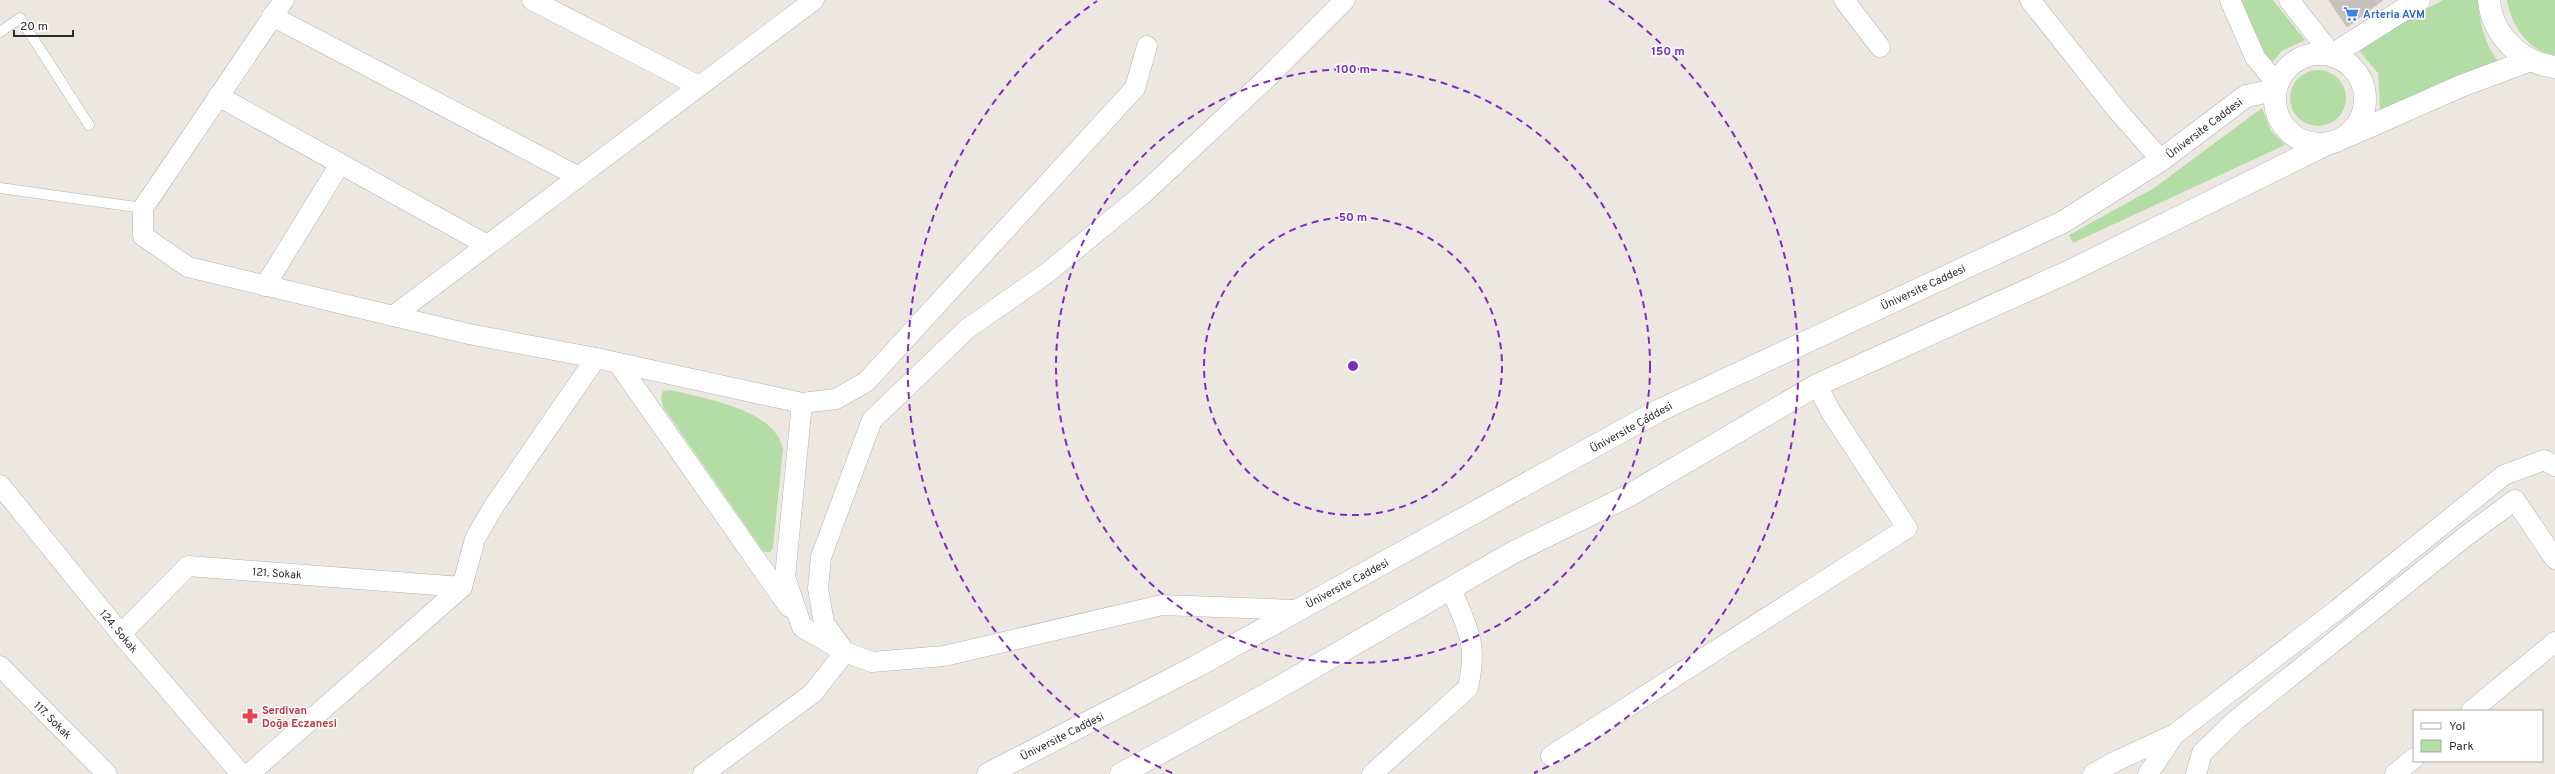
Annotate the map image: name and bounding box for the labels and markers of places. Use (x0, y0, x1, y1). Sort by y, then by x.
supermarket icon: Arteria AVM (2342, 5, 2360, 23)
place label: Arteria AVM (2363, 8, 2425, 22)
centre of rings (1346, 359, 1360, 373)
place label: Serdivan Doğa Eczanesi (262, 704, 337, 731)
pharmacy icon: Serdivan Doğa Eczanesi (241, 707, 259, 725)

